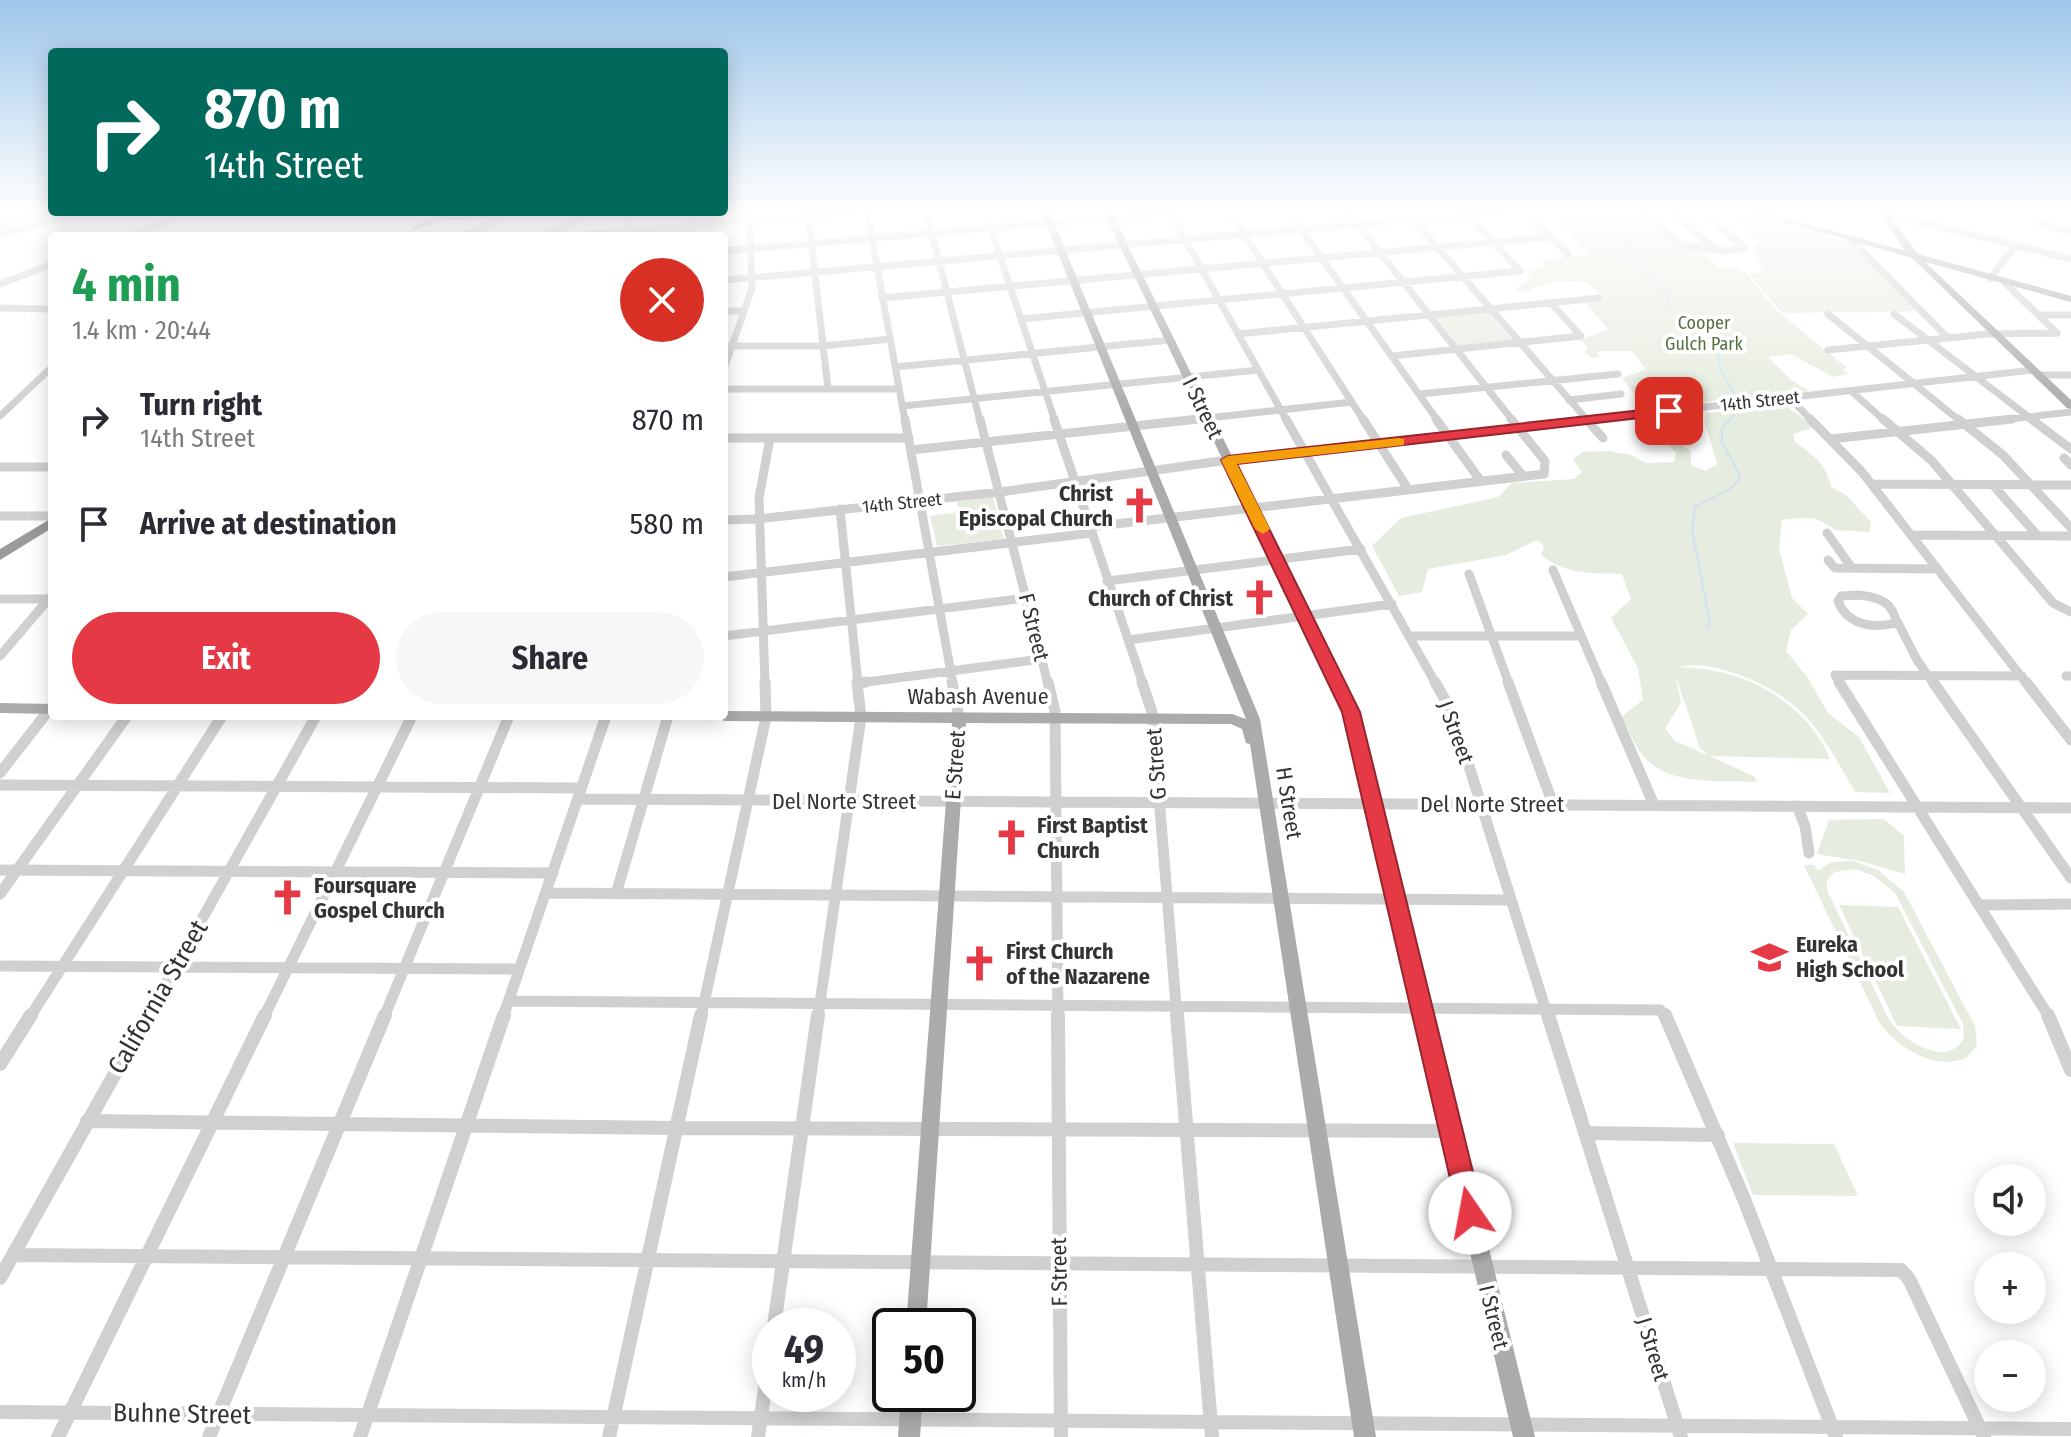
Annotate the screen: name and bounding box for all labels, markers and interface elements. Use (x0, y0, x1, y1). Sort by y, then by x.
text: 870 m (204, 76, 341, 143)
icon: right (72, 80, 176, 184)
text: 14th Street (204, 144, 363, 188)
text: 4 min (72, 256, 181, 314)
button: close (620, 258, 704, 342)
park label: Cooper Gulch Park (1665, 312, 1743, 355)
text: 1.4 km · 20:44 (72, 315, 211, 346)
street label: I Street (1177, 373, 1230, 444)
pin (1635, 377, 1703, 445)
street label: 14th Street (1719, 386, 1801, 416)
text: Turn right (140, 387, 262, 423)
icon: arrive (1647, 389, 1691, 433)
icon: right (72, 398, 116, 442)
text: 870 m (632, 402, 704, 438)
text: 14th Street (140, 423, 255, 454)
place label: Christ Episcopal Church (959, 480, 1113, 532)
church icon: Christ Episcopal Church (1120, 487, 1158, 525)
street label: 14th Street (861, 488, 943, 518)
icon: arrive (72, 502, 116, 546)
text: Arrive at destination (140, 506, 397, 542)
text: 580 m (629, 506, 704, 542)
church icon: Church of Christ (1240, 579, 1278, 617)
place label: Church of Christ (1088, 585, 1233, 612)
street label: F Street (1013, 590, 1056, 664)
button: Exit (72, 612, 380, 704)
button: Share (396, 612, 704, 704)
street label: Wabash Avenue (908, 683, 1049, 710)
street label: J Street (1432, 697, 1480, 768)
street label: G Street (1140, 726, 1172, 801)
street label: E Street (939, 729, 971, 801)
street label: H Street (1270, 765, 1308, 842)
street label: Del Norte Street (772, 788, 917, 815)
street label: Del Norte Street (1420, 791, 1565, 818)
place label: First Baptist Church (1037, 812, 1148, 864)
church icon: First Baptist Church (992, 819, 1030, 857)
place label: Foursquare Gospel Church (314, 872, 445, 924)
church icon: Foursquare Gospel Church (269, 879, 307, 917)
street label: California Street (101, 914, 215, 1079)
place label: Eureka High School (1796, 931, 1905, 983)
place label: First Church of the Nazarene (1006, 938, 1150, 990)
school or university icon: Eureka High School (1751, 938, 1789, 976)
church icon: First Church of the Nazarene (961, 945, 999, 983)
map controls (1974, 1164, 2046, 1412)
button: sound (1974, 1164, 2046, 1236)
position arrow (1428, 1171, 1512, 1255)
street label: F Street (1045, 1237, 1073, 1307)
button: + (1974, 1252, 2046, 1324)
street label: I Street (1473, 1282, 1515, 1353)
speed limit sign: 50 (872, 1308, 976, 1412)
street label: J Street (1631, 1314, 1676, 1385)
text: 49 (784, 1326, 824, 1374)
button: − (1974, 1340, 2046, 1412)
text: km/h (782, 1368, 826, 1392)
street label: Buhne Street (113, 1397, 252, 1431)

